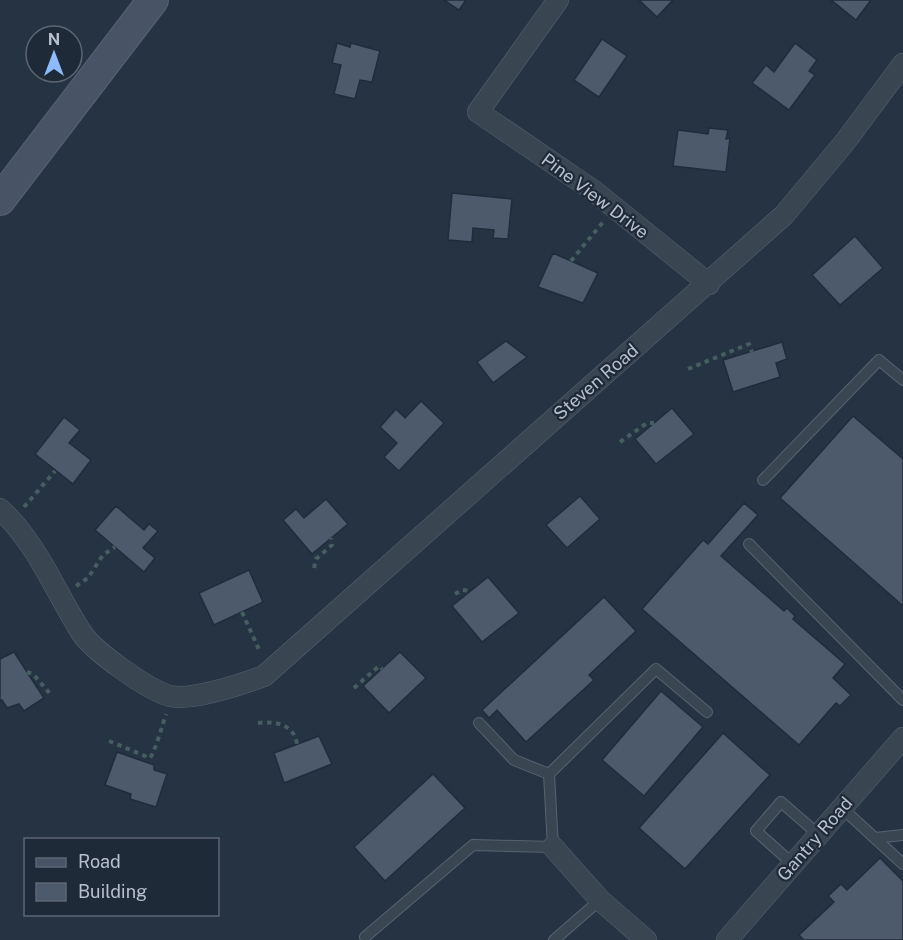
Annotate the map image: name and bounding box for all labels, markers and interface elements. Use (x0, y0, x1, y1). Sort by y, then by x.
north arrow (24, 24, 84, 84)
text: N (48, 30, 60, 49)
street label: Pine View Drive (538, 149, 653, 243)
street label: Steven Road (549, 339, 642, 424)
street label: Gantry Road (773, 793, 857, 885)
legend (24, 838, 219, 916)
text: Road (78, 851, 121, 872)
text: Building (78, 881, 147, 902)

